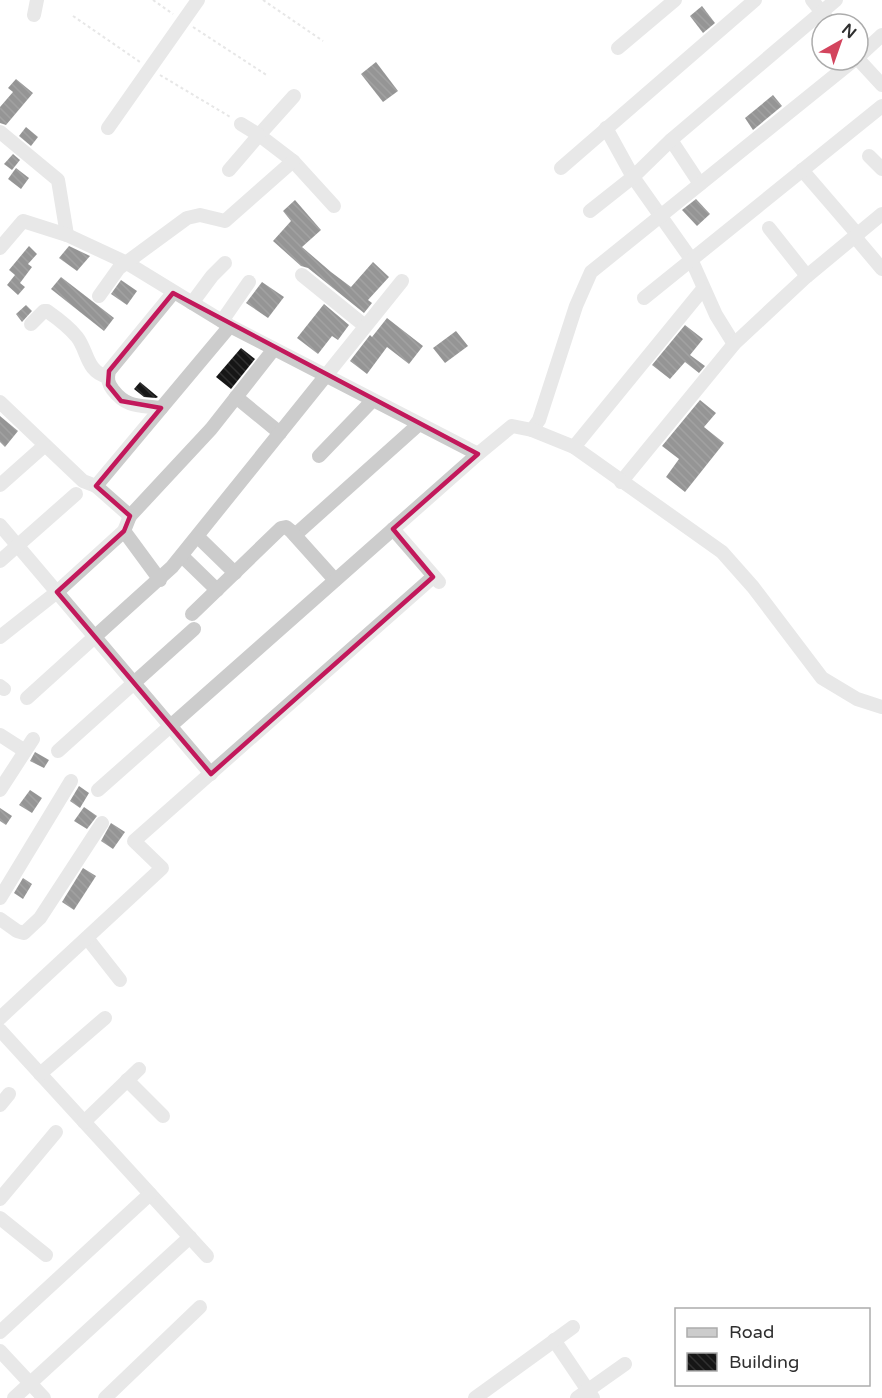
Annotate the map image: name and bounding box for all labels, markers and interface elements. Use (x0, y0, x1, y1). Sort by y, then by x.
north arrow (810, 12, 870, 72)
text: N (838, 19, 860, 43)
legend (675, 1308, 870, 1386)
text: Road (729, 1321, 774, 1343)
text: Building (729, 1351, 799, 1373)

